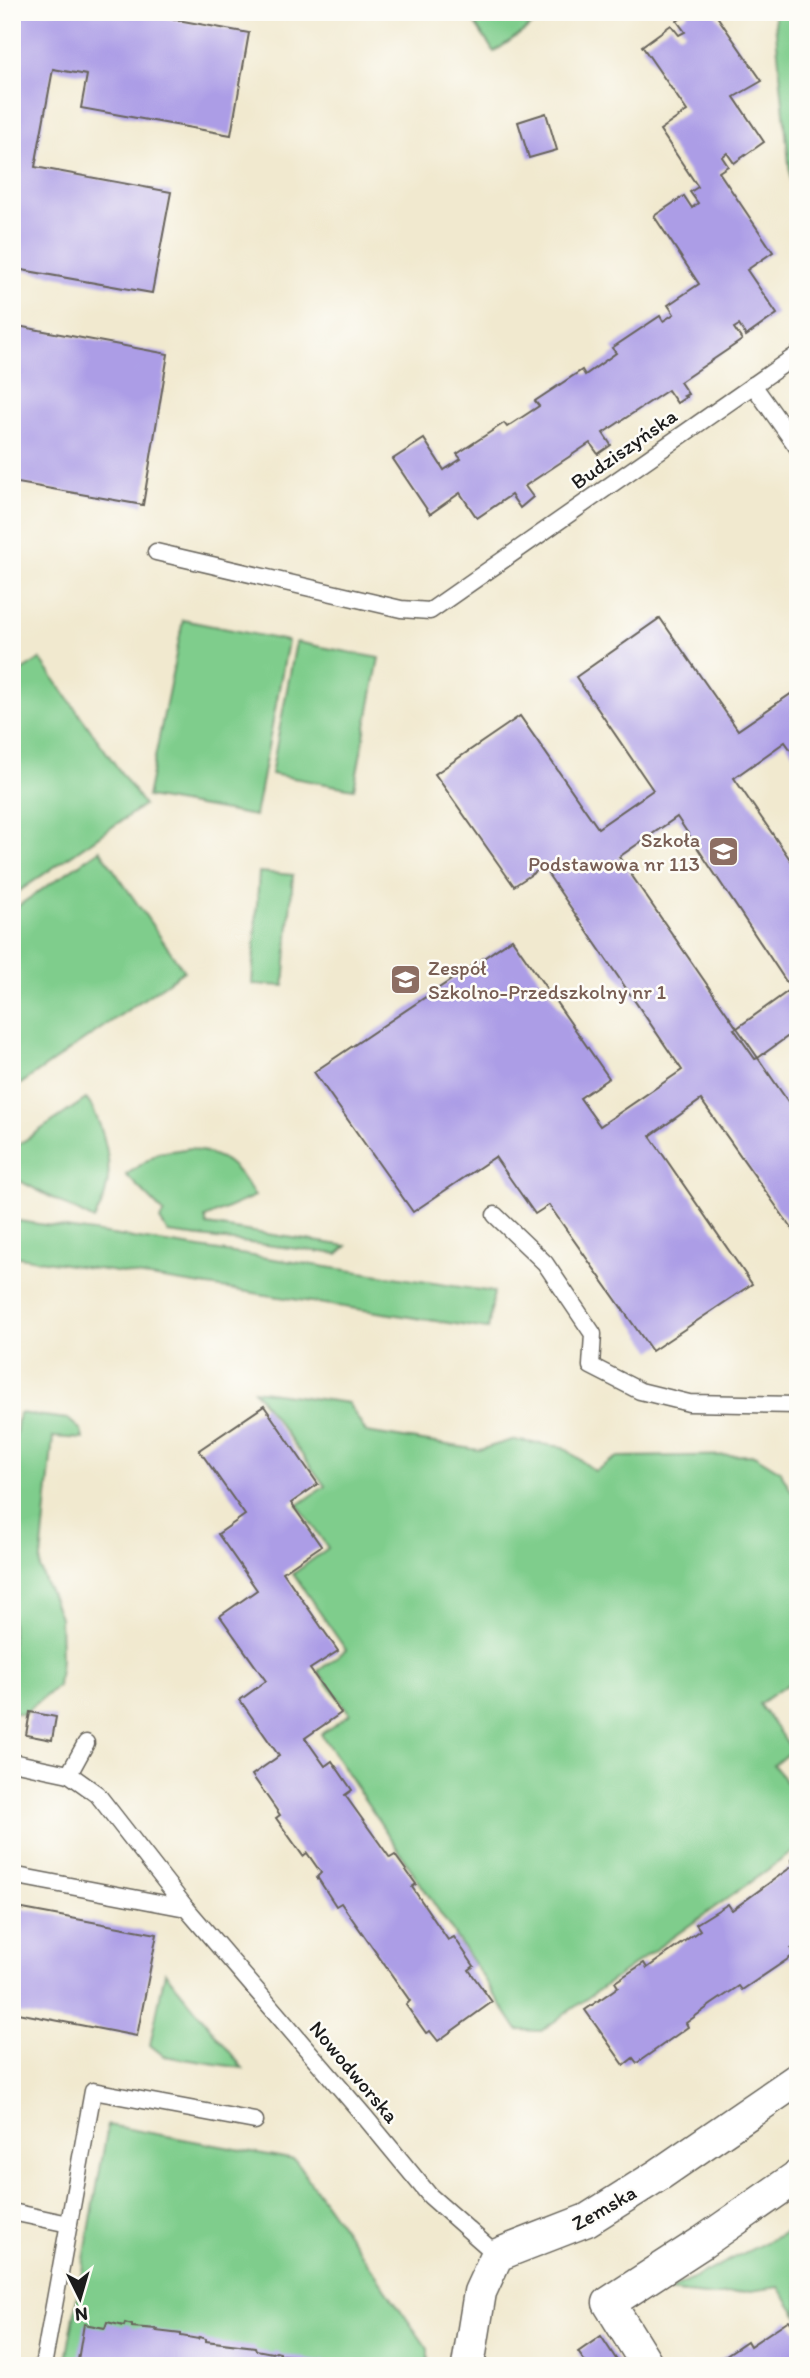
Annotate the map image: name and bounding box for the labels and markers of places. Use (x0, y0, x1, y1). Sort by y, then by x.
place label: Szkoła Podstawowa nr 113 (528, 827, 700, 876)
school or university icon: Szkoła Podstawowa nr 113 (706, 835, 740, 869)
place label: Zespół Szkolno-Przedszkolny nr 1 (428, 955, 666, 1004)
school or university icon: Zespół Szkolno-Przedszkolny nr 1 (388, 963, 422, 997)

